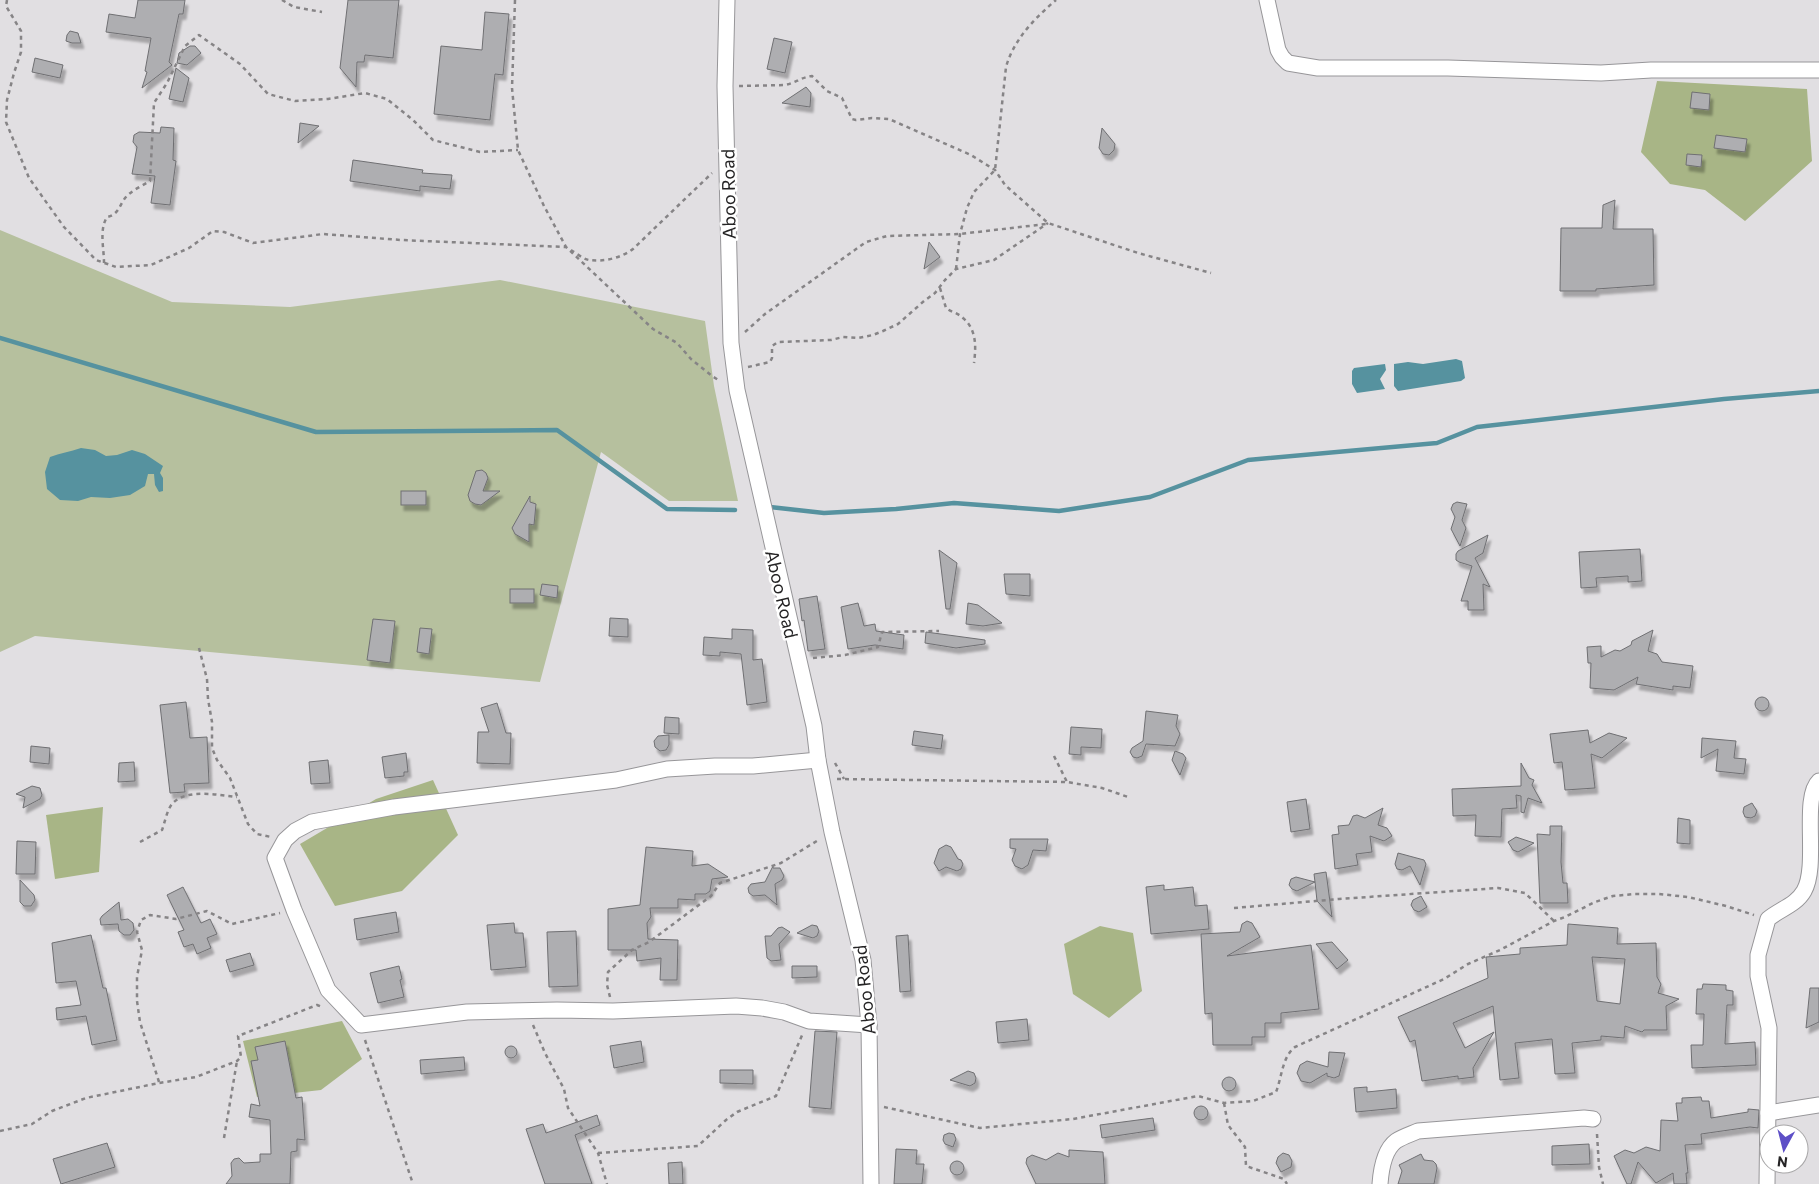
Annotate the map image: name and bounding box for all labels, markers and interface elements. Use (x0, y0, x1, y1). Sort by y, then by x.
street label: Aboo Road (716, 149, 740, 239)
street label: Aboo Road (761, 548, 803, 640)
street label: Aboo Road (848, 944, 880, 1036)
north arrow (1759, 1124, 1809, 1174)
text: N (1776, 1153, 1789, 1171)

